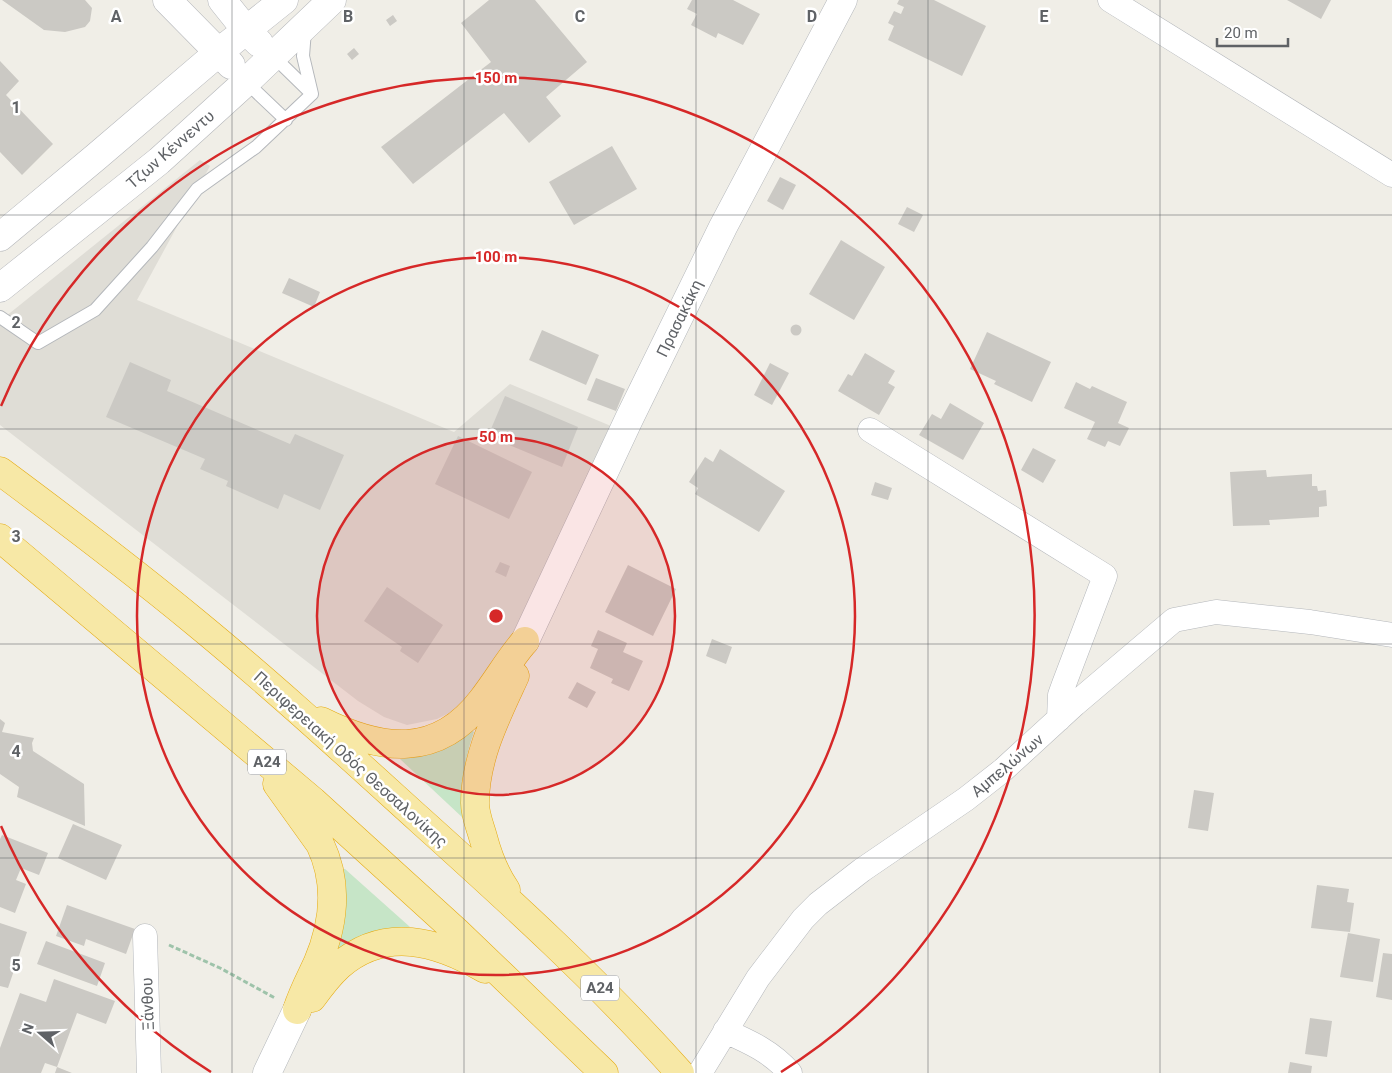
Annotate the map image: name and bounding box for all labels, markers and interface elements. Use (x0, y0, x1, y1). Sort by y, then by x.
text: A (111, 7, 122, 26)
text: B (343, 7, 353, 26)
text: C (575, 7, 585, 26)
text: D (807, 7, 817, 26)
text: E (1040, 7, 1049, 26)
scale bar (1217, 15, 1288, 47)
text: 20 m (1224, 24, 1258, 42)
text: 150 m (475, 69, 517, 87)
text: 1 (11, 98, 21, 117)
street label: Τζων Κέννεντυ (123, 106, 218, 193)
text: 100 m (475, 248, 517, 266)
street label: Πρασακάκη (653, 276, 706, 360)
text: 2 (11, 313, 21, 332)
text: 50 m (479, 428, 513, 446)
text: 3 (11, 527, 21, 546)
centre of rings (487, 607, 505, 625)
street label: Περιφερειακή Οδός Θεσσαλονίκης (250, 667, 451, 851)
street label: Αμπελώνων (967, 730, 1047, 801)
text: 4 (11, 742, 21, 761)
road number: Α24 (248, 750, 286, 774)
text: 5 (11, 956, 21, 975)
road number: Α24 (581, 976, 619, 1000)
street label: Ξάνθου (137, 977, 158, 1031)
north arrow (15, 1008, 65, 1058)
text: N (19, 1021, 37, 1036)

